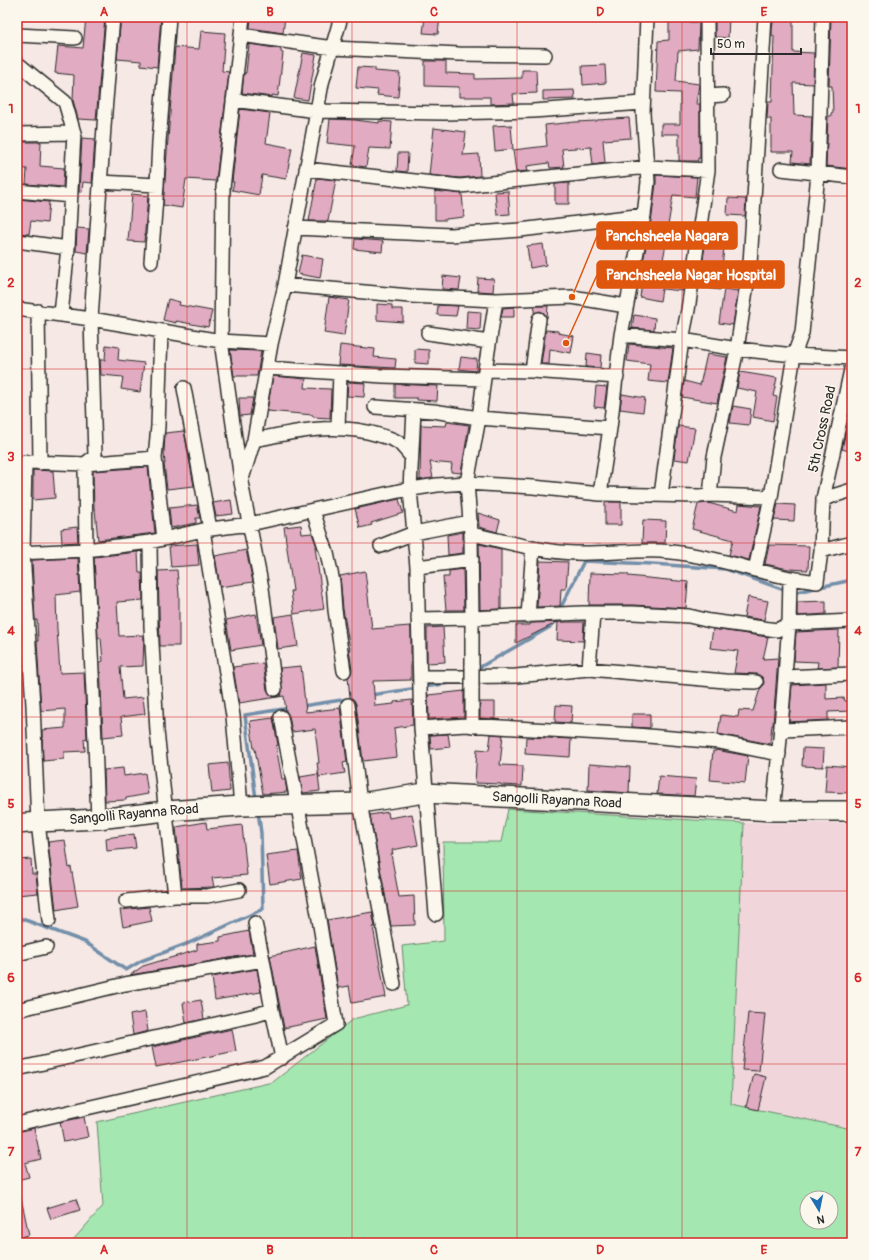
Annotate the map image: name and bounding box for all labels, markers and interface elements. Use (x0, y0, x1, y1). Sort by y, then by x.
text: A (100, 4, 109, 20)
text: B (266, 4, 274, 20)
text: C (430, 4, 438, 20)
text: D (596, 4, 604, 20)
text: E (761, 4, 768, 20)
scale bar (711, 30, 801, 56)
text: 50 m (717, 37, 745, 52)
text: 1 (8, 101, 14, 117)
text: 1 (855, 101, 861, 117)
callout: Panchsheela Nagara (597, 222, 737, 249)
text: Panchsheela Nagara (605, 227, 729, 246)
callout: Panchsheela Nagar Hospital (597, 261, 784, 288)
text: Panchsheela Nagar Hospital (606, 266, 776, 285)
text: 2 (7, 275, 15, 291)
text: 2 (854, 275, 862, 291)
street label: 5th Cross Road (805, 384, 840, 474)
text: 3 (7, 449, 15, 465)
text: 3 (854, 449, 862, 465)
text: 4 (7, 623, 15, 639)
text: 4 (854, 623, 862, 639)
street label: Sangolli Rayanna Road (492, 788, 622, 812)
text: 5 (7, 796, 15, 812)
text: 5 (854, 796, 862, 812)
street label: Sangolli Rayanna Road (68, 800, 200, 828)
text: 6 (7, 970, 15, 986)
text: 6 (854, 970, 862, 986)
text: 7 (8, 1144, 15, 1160)
text: 7 (855, 1144, 862, 1160)
north arrow (799, 1190, 839, 1230)
text: N (815, 1212, 825, 1227)
text: A (100, 1242, 109, 1258)
text: B (266, 1242, 274, 1258)
text: C (430, 1242, 438, 1258)
text: D (596, 1242, 604, 1258)
text: E (761, 1242, 768, 1258)

